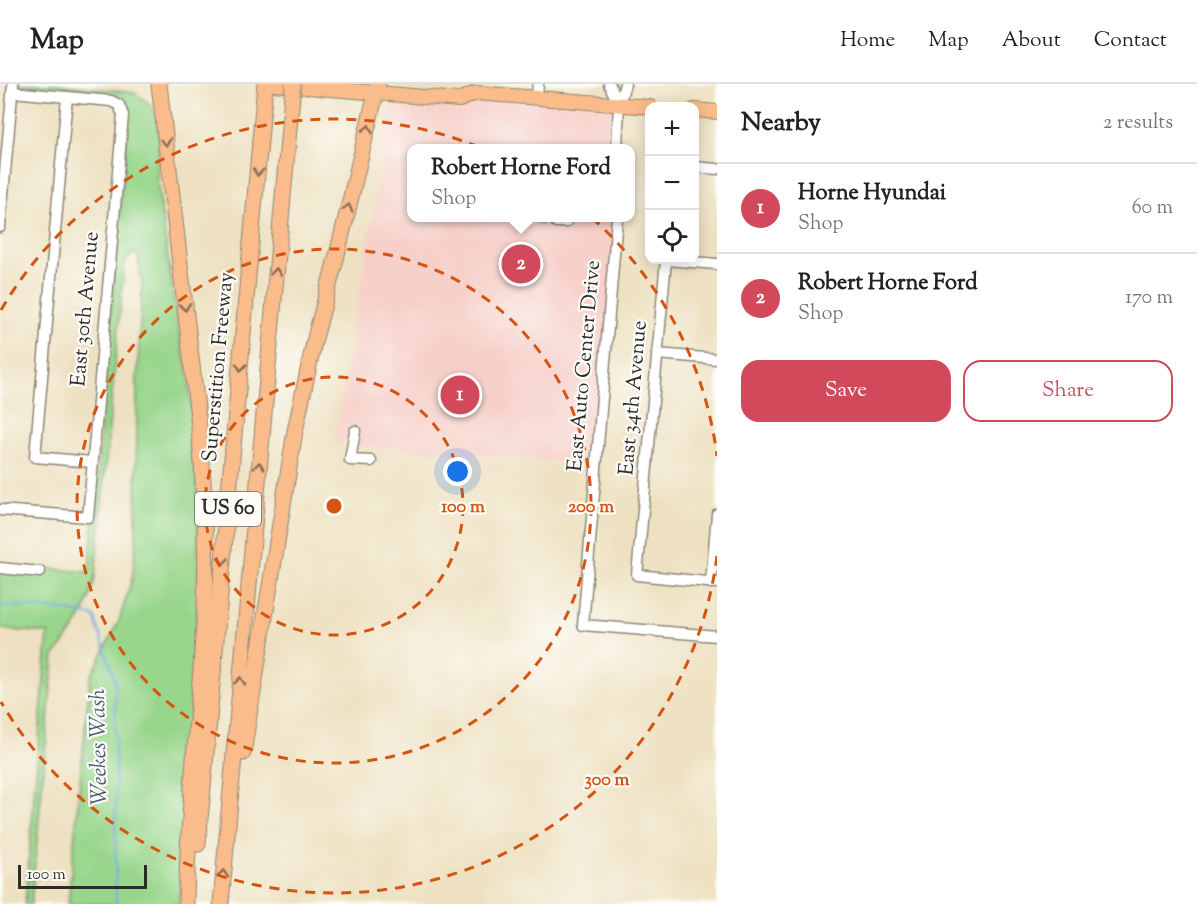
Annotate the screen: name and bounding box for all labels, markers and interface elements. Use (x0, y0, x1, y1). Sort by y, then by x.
text: Map (30, 21, 84, 61)
text: Home (840, 26, 895, 56)
text: Map (928, 26, 969, 56)
text: About (1002, 26, 1061, 56)
text: Contact (1094, 26, 1167, 56)
map controls (645, 102, 699, 264)
button: + (645, 102, 699, 156)
text: Nearby (741, 105, 821, 142)
text: 2 results (1103, 109, 1173, 138)
one-way arrow (360, 124, 373, 134)
one-way arrow (159, 137, 171, 146)
popup (407, 144, 635, 222)
text: Robert Horne Ford (431, 153, 611, 185)
button: − (645, 156, 699, 210)
one-way arrow (252, 168, 265, 177)
text: Horne Hyundai (798, 178, 946, 210)
text: Shop (431, 185, 476, 214)
text: 1 (757, 194, 764, 223)
text: 60 m (1132, 194, 1173, 223)
one-way arrow (341, 203, 354, 213)
button: locate (645, 210, 699, 264)
text: Shop (798, 210, 843, 239)
street label: East 30th Avenue (64, 230, 108, 388)
pin: 2 (502, 242, 540, 286)
street label: East Auto Center Drive (561, 259, 609, 473)
one-way arrow (269, 267, 282, 276)
text: Robert Horne Ford (798, 268, 978, 300)
street label: Superstition Freeway (196, 270, 242, 463)
text: 2 (756, 284, 765, 313)
text: 170 m (1125, 284, 1173, 313)
text: Shop (798, 300, 843, 329)
one-way arrow (179, 303, 191, 312)
street label: East 34th Avenue (612, 319, 656, 477)
button: Save (741, 360, 951, 422)
button: Share (963, 360, 1173, 422)
one-way arrow (234, 362, 247, 371)
pin: 1 (440, 372, 480, 418)
your location (443, 457, 472, 486)
one-way arrow (252, 462, 265, 471)
road number: US 60 (195, 492, 261, 526)
text: 100 m (441, 495, 485, 521)
text: 200 m (568, 495, 614, 521)
centre of rings (324, 496, 344, 516)
one-way arrow (217, 556, 230, 565)
one-way arrow (233, 677, 246, 686)
water label: Weekes Wash (83, 688, 117, 805)
text: 300 m (585, 768, 630, 794)
scale bar (18, 862, 147, 890)
text: 100 m (27, 864, 66, 887)
one-way arrow (217, 870, 230, 879)

